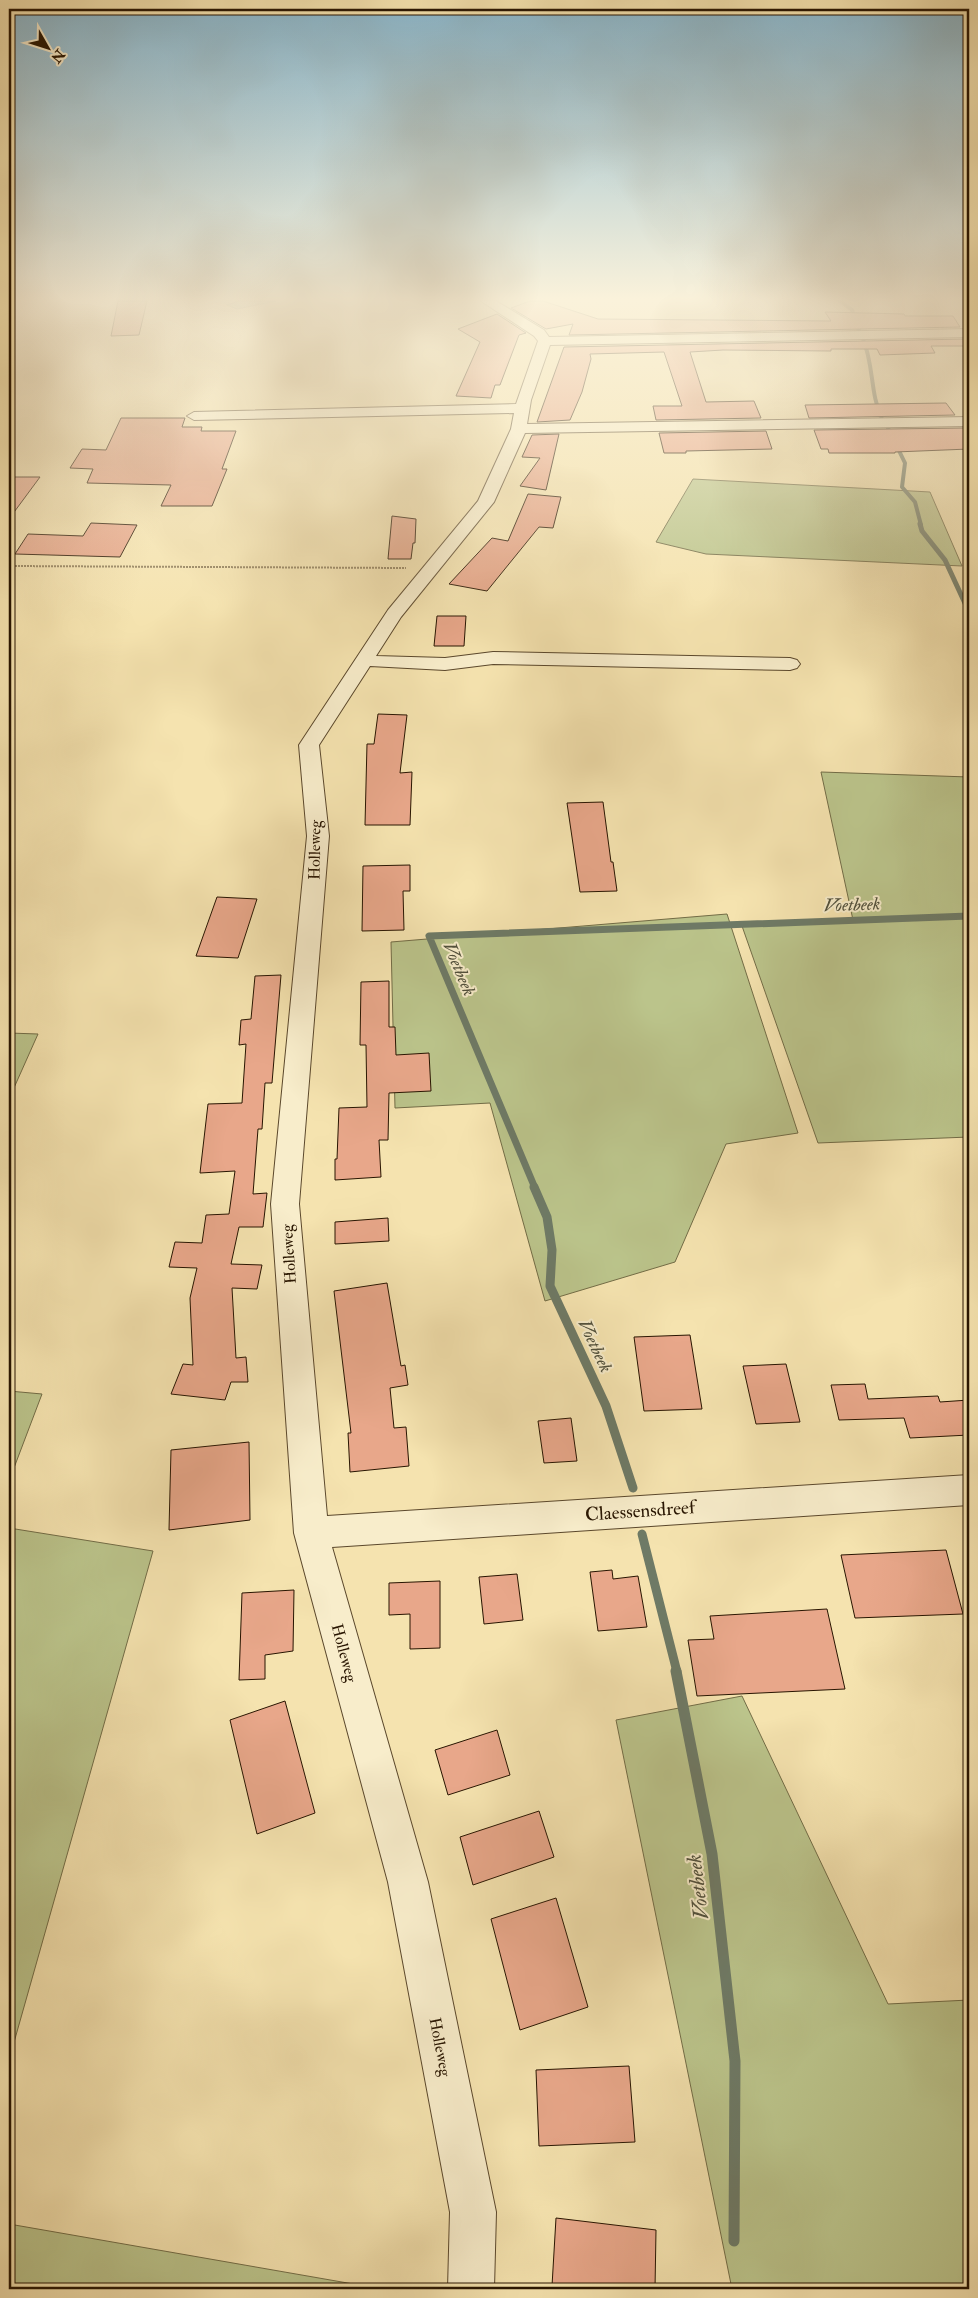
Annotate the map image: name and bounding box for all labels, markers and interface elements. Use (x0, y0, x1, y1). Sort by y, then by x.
north arrow (22, 22, 72, 72)
text: N (47, 45, 69, 66)
street label: Holleweg (304, 819, 326, 880)
water label: Voetbeek (823, 893, 881, 917)
water label: Voetbeek (437, 939, 481, 999)
street label: Holleweg (277, 1222, 301, 1284)
water label: Voetbeek (573, 1316, 617, 1376)
street label: Claessensdreef (584, 1495, 699, 1527)
street label: Holleweg (327, 1622, 362, 1685)
water label: Voetbeek (681, 1853, 715, 1921)
street label: Holleweg (424, 2016, 456, 2079)

